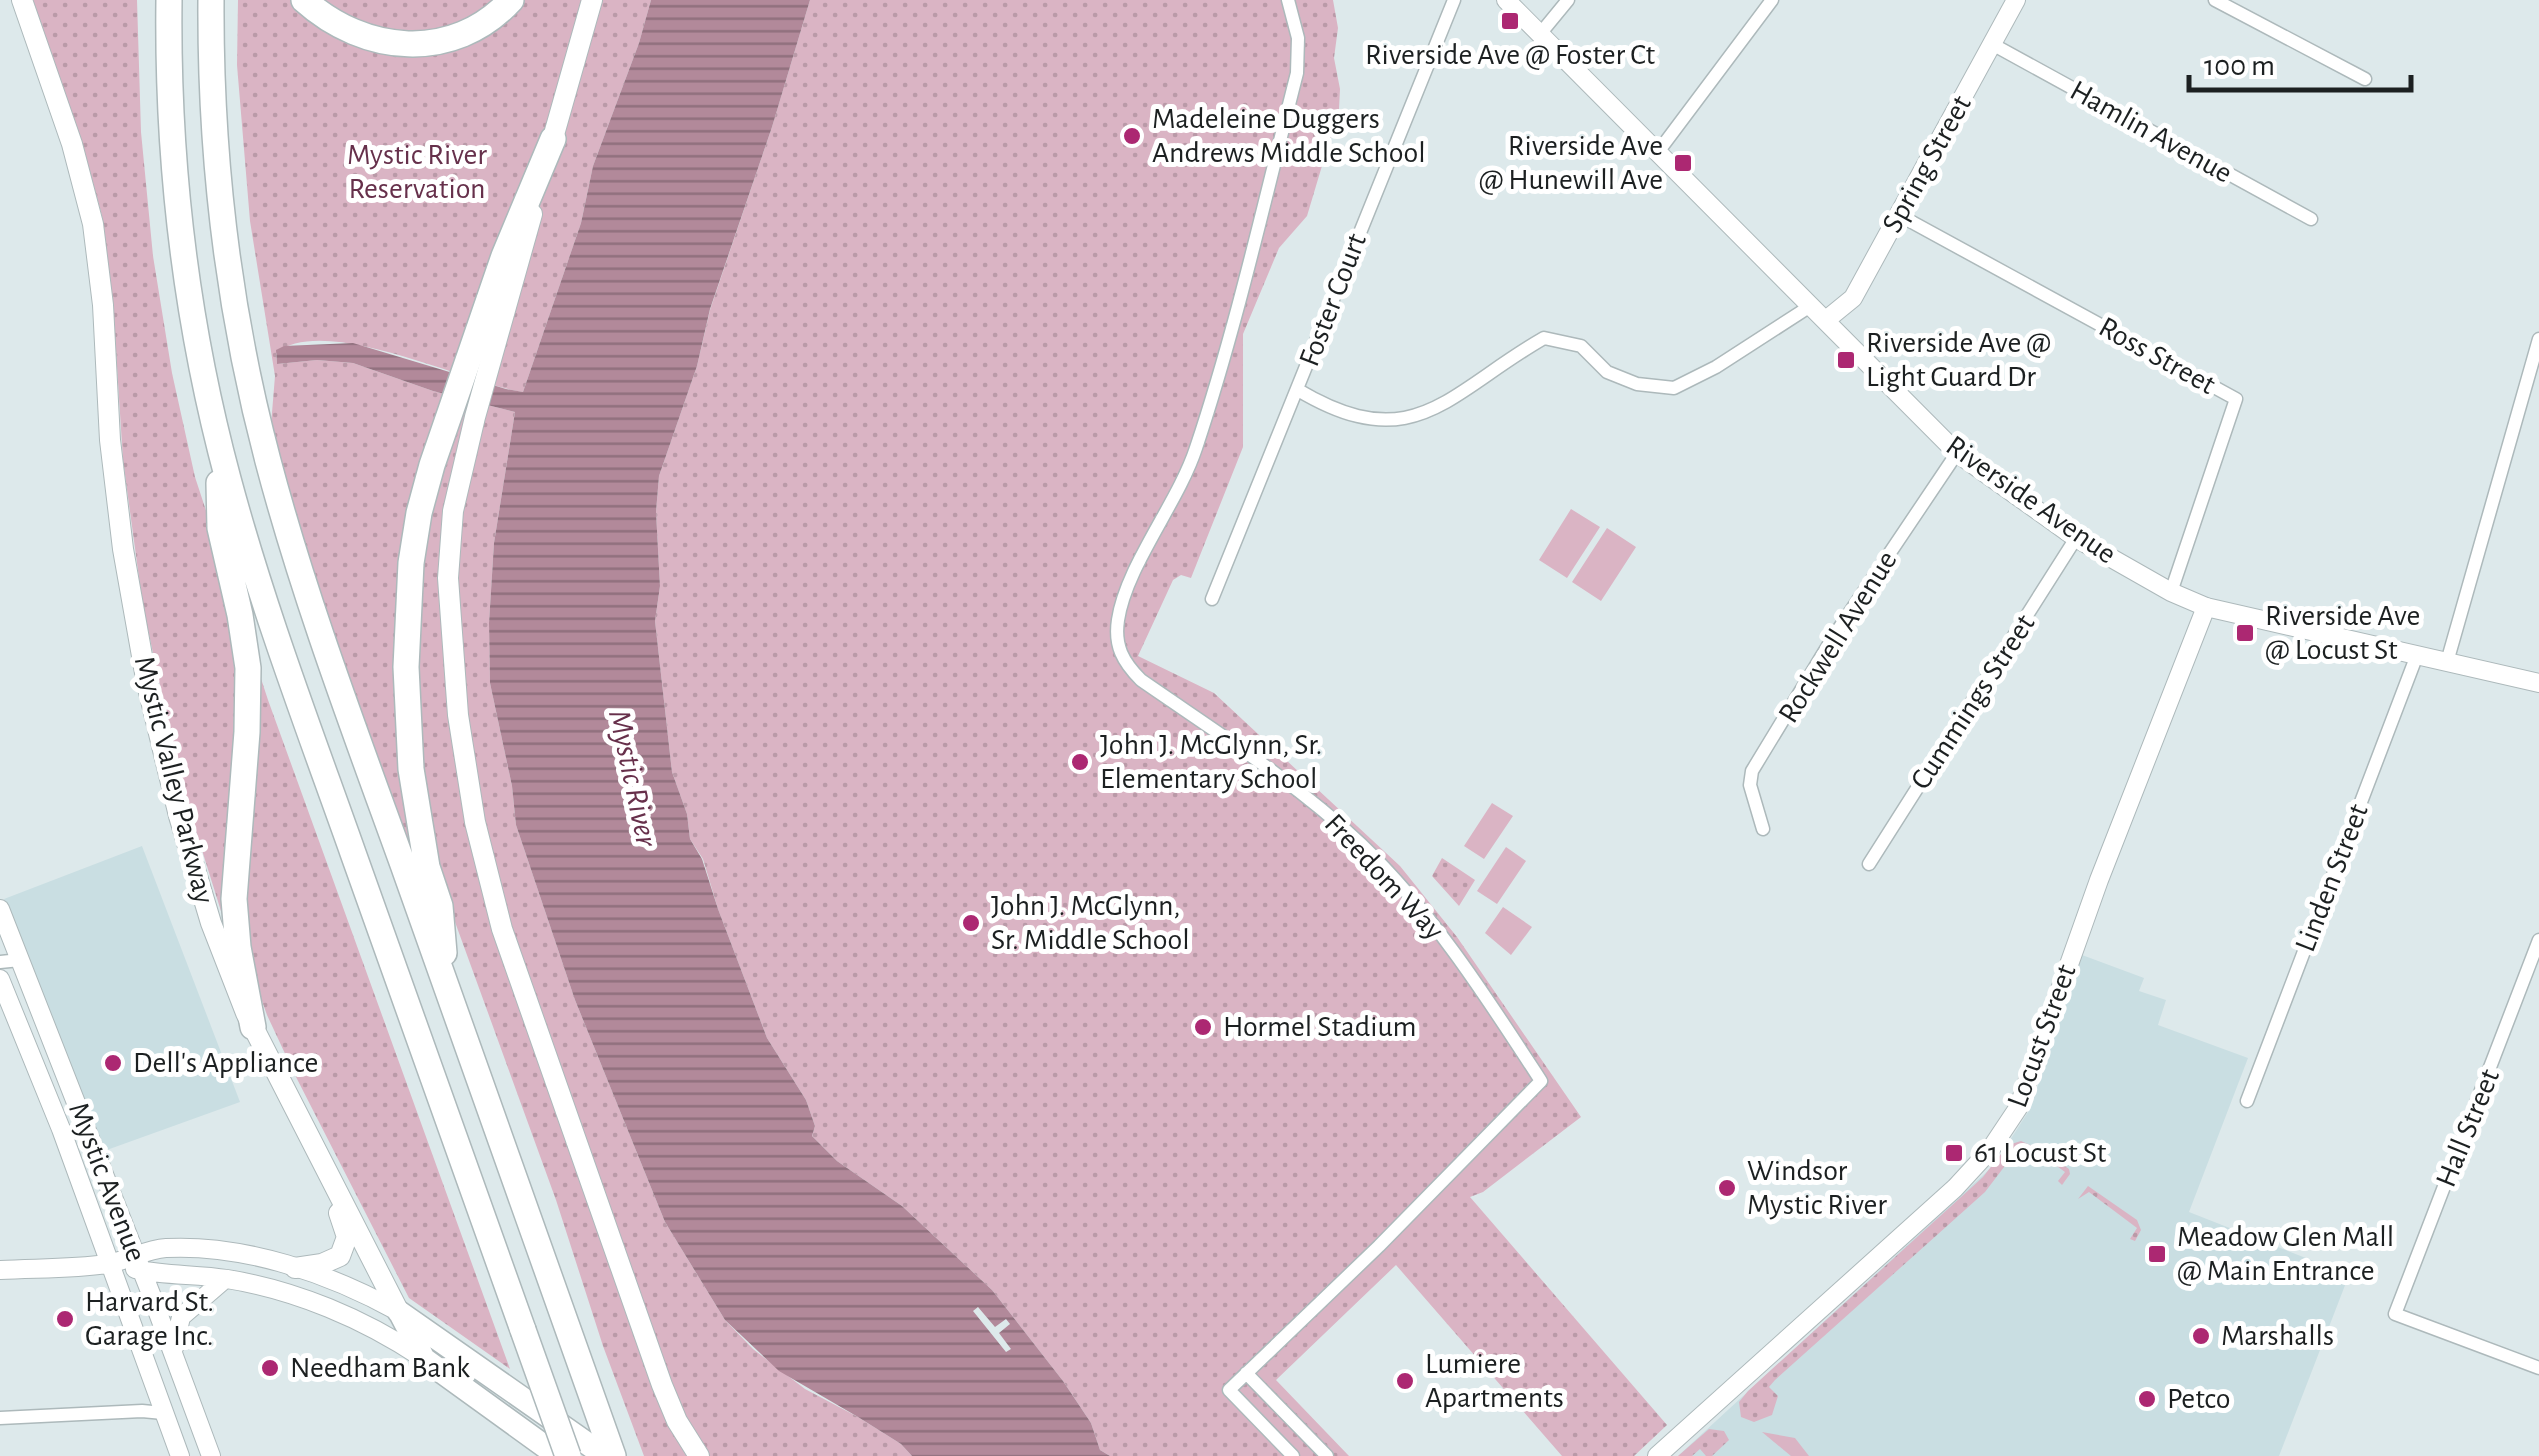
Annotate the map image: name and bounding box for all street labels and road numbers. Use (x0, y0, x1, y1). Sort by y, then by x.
street label: Hamlin Avenue (2065, 75, 2237, 189)
street label: Spring Street (1877, 90, 1977, 238)
street label: Foster Court (1294, 229, 1372, 370)
street label: Ross Street (2094, 312, 2221, 400)
street label: Riverside Avenue (1941, 430, 2121, 570)
street label: Rockwell Avenue (1773, 546, 1903, 728)
street label: Cummings Street (1905, 609, 2041, 795)
street label: Mystic Valley Parkway (129, 653, 219, 907)
street label: Linden Street (2290, 800, 2374, 956)
street label: Freedom Way (1319, 808, 1450, 946)
street label: Locust Street (2002, 960, 2082, 1112)
street label: Hall Street (2431, 1064, 2505, 1191)
street label: Mystic Avenue (63, 1098, 151, 1266)

